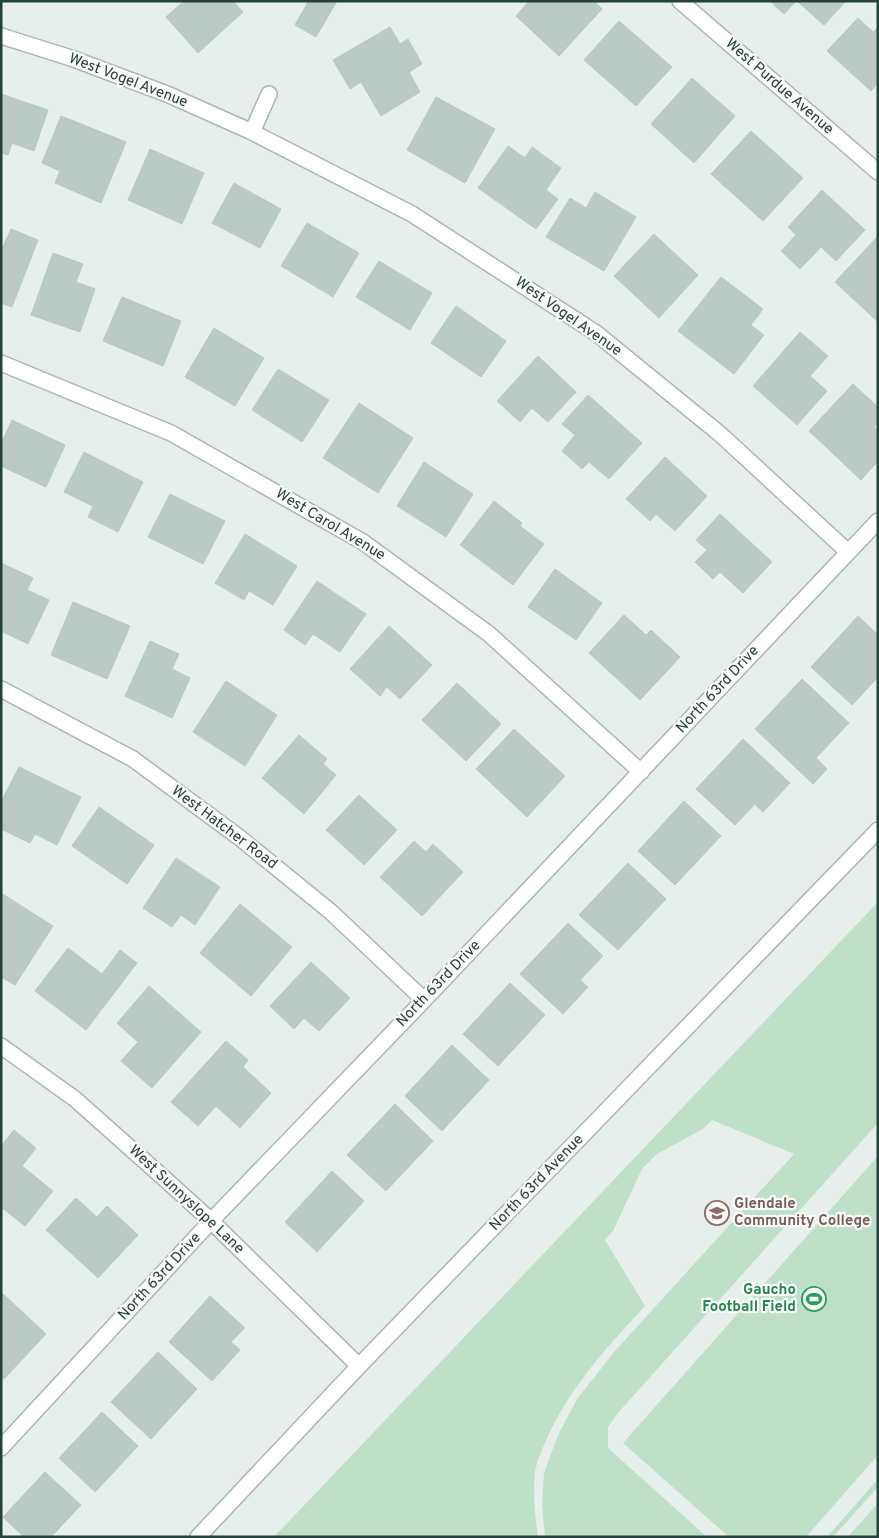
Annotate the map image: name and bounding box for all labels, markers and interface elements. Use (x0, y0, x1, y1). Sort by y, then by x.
street label: West Purdue Avenue (721, 35, 837, 139)
street label: West Vogel Avenue (66, 50, 190, 112)
street label: West Vogel Avenue (511, 273, 625, 361)
street label: West Carol Avenue (272, 485, 388, 565)
street label: North 63rd Drive (672, 642, 764, 738)
street label: West Hatcher Road (167, 782, 281, 874)
street label: North 63rd Drive (393, 937, 485, 1031)
street label: North 63rd Avenue (486, 1131, 588, 1235)
street label: West Sunnyslope Lane (124, 1141, 248, 1259)
place label: Glendale Community College (734, 1195, 870, 1231)
school or university icon: Glendale Community College (704, 1200, 730, 1226)
street label: North 63rd Drive (114, 1229, 206, 1325)
place label: Gaucho Football Field (702, 1281, 796, 1317)
sports icon: Gaucho Football Field (801, 1286, 827, 1312)

